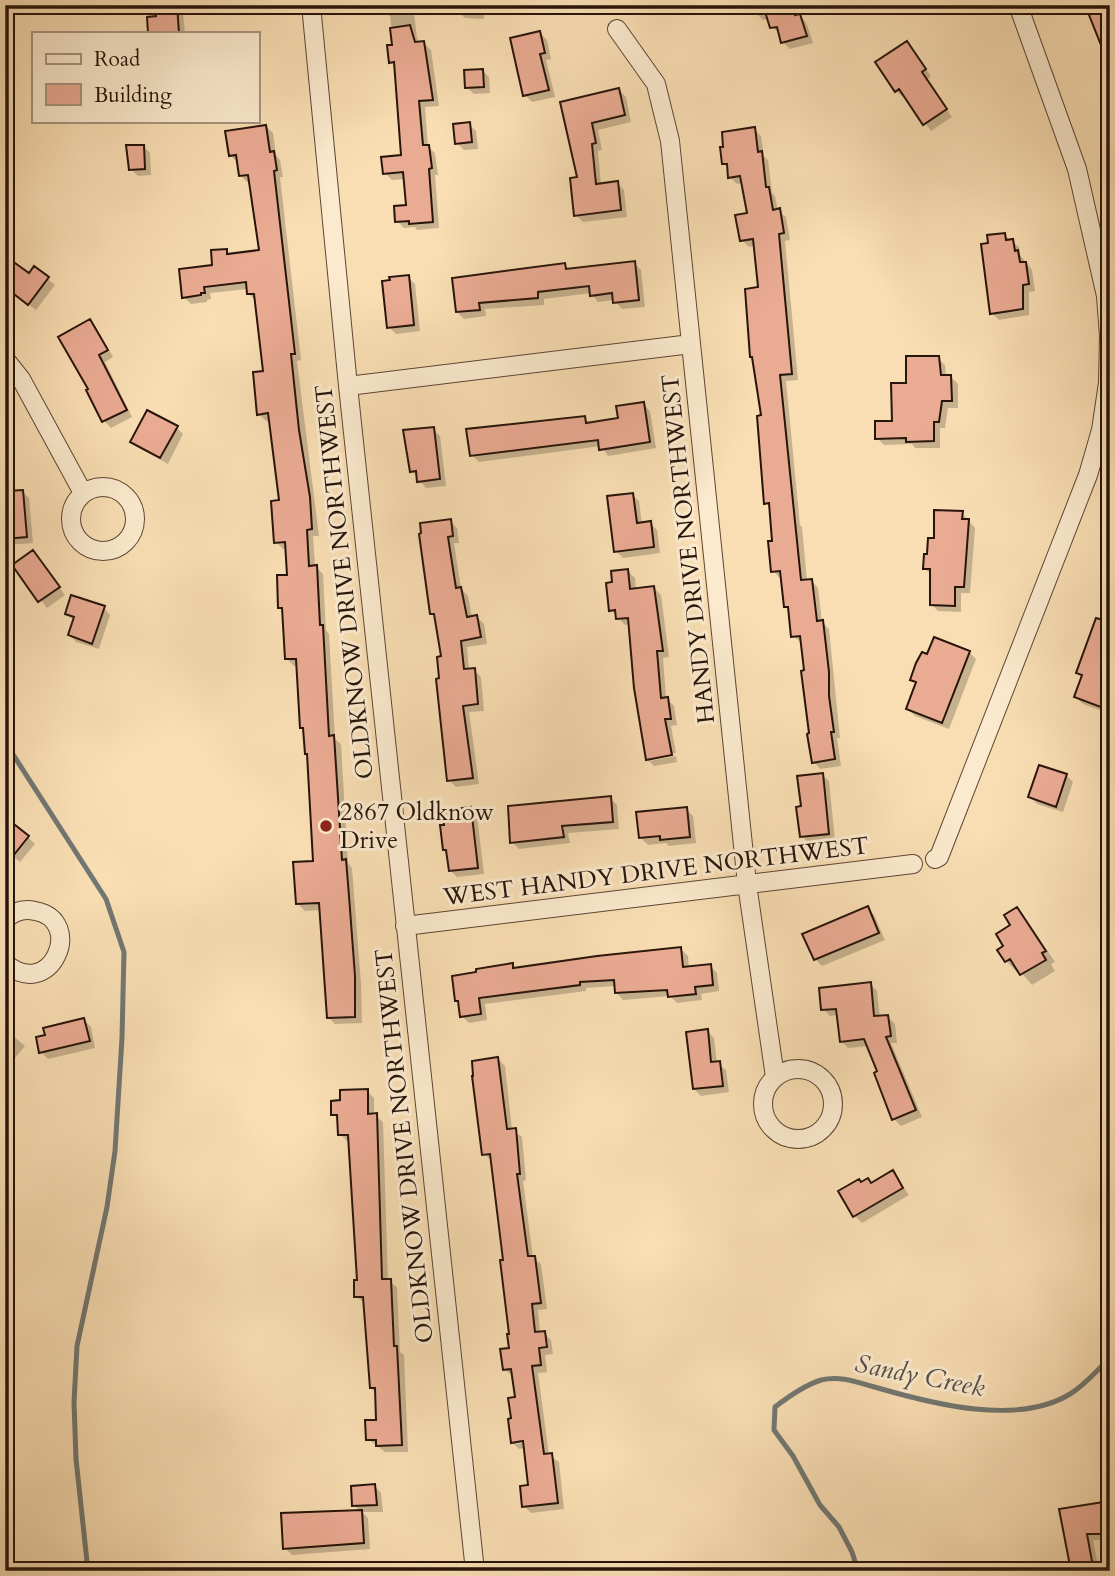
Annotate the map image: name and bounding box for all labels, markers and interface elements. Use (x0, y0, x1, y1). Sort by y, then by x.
legend (32, 32, 259, 122)
text: Road (94, 45, 140, 74)
text: Building (94, 81, 172, 110)
street label: HANDY DRIVE NORTHWEST (654, 373, 723, 725)
street label: OLDKNOW DRIVE NORTHWEST (307, 383, 382, 781)
place label: 2867 Oldknow Drive (340, 796, 494, 857)
marker: 2867 Oldknow Drive (318, 818, 334, 834)
street label: WEST HANDY DRIVE NORTHWEST (440, 829, 871, 914)
street label: OLDKNOW DRIVE NORTHWEST (367, 947, 442, 1345)
water label: Sandy Creek (852, 1346, 988, 1405)

